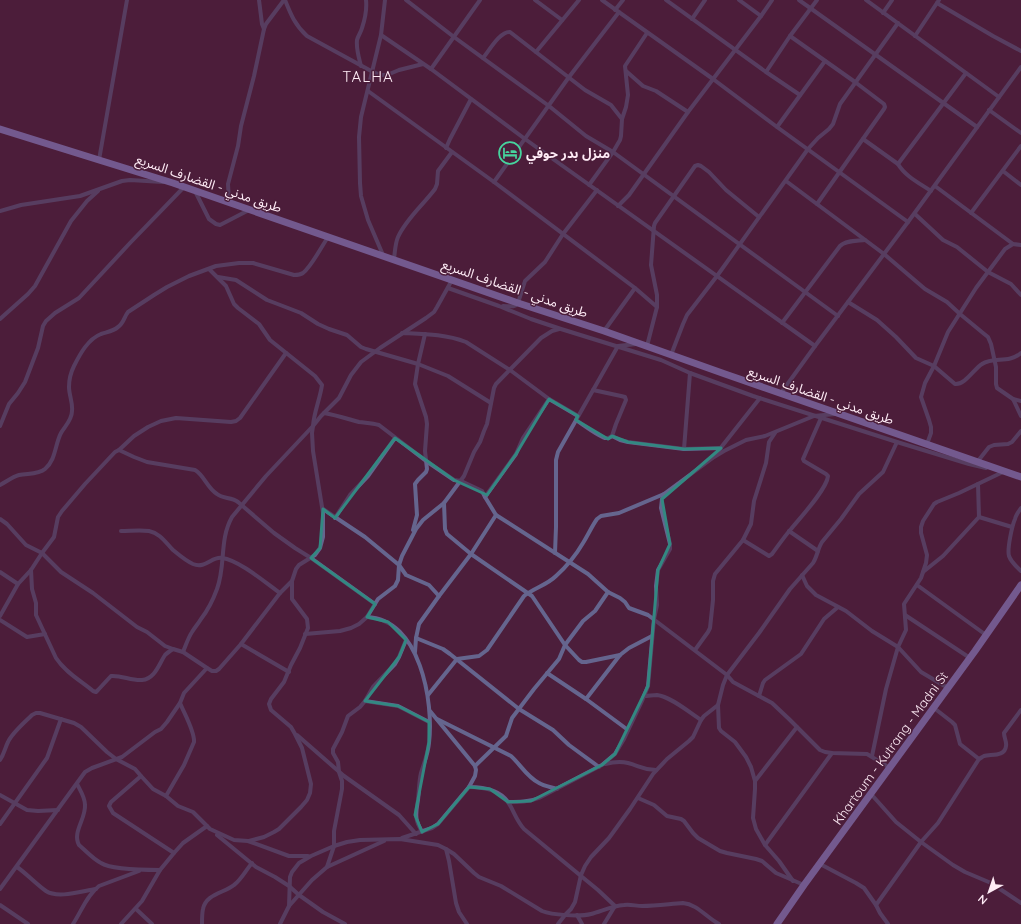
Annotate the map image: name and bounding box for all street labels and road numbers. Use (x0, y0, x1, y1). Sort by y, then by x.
street label: طريق مدني - القضارف السريع (133, 150, 284, 218)
street label: طريق مدني - القضارف السريع (439, 255, 590, 323)
street label: طريق مدني - القضارف السريع (745, 362, 896, 430)
street label: Khartoum - Kutrang - Madni St (829, 668, 951, 828)

